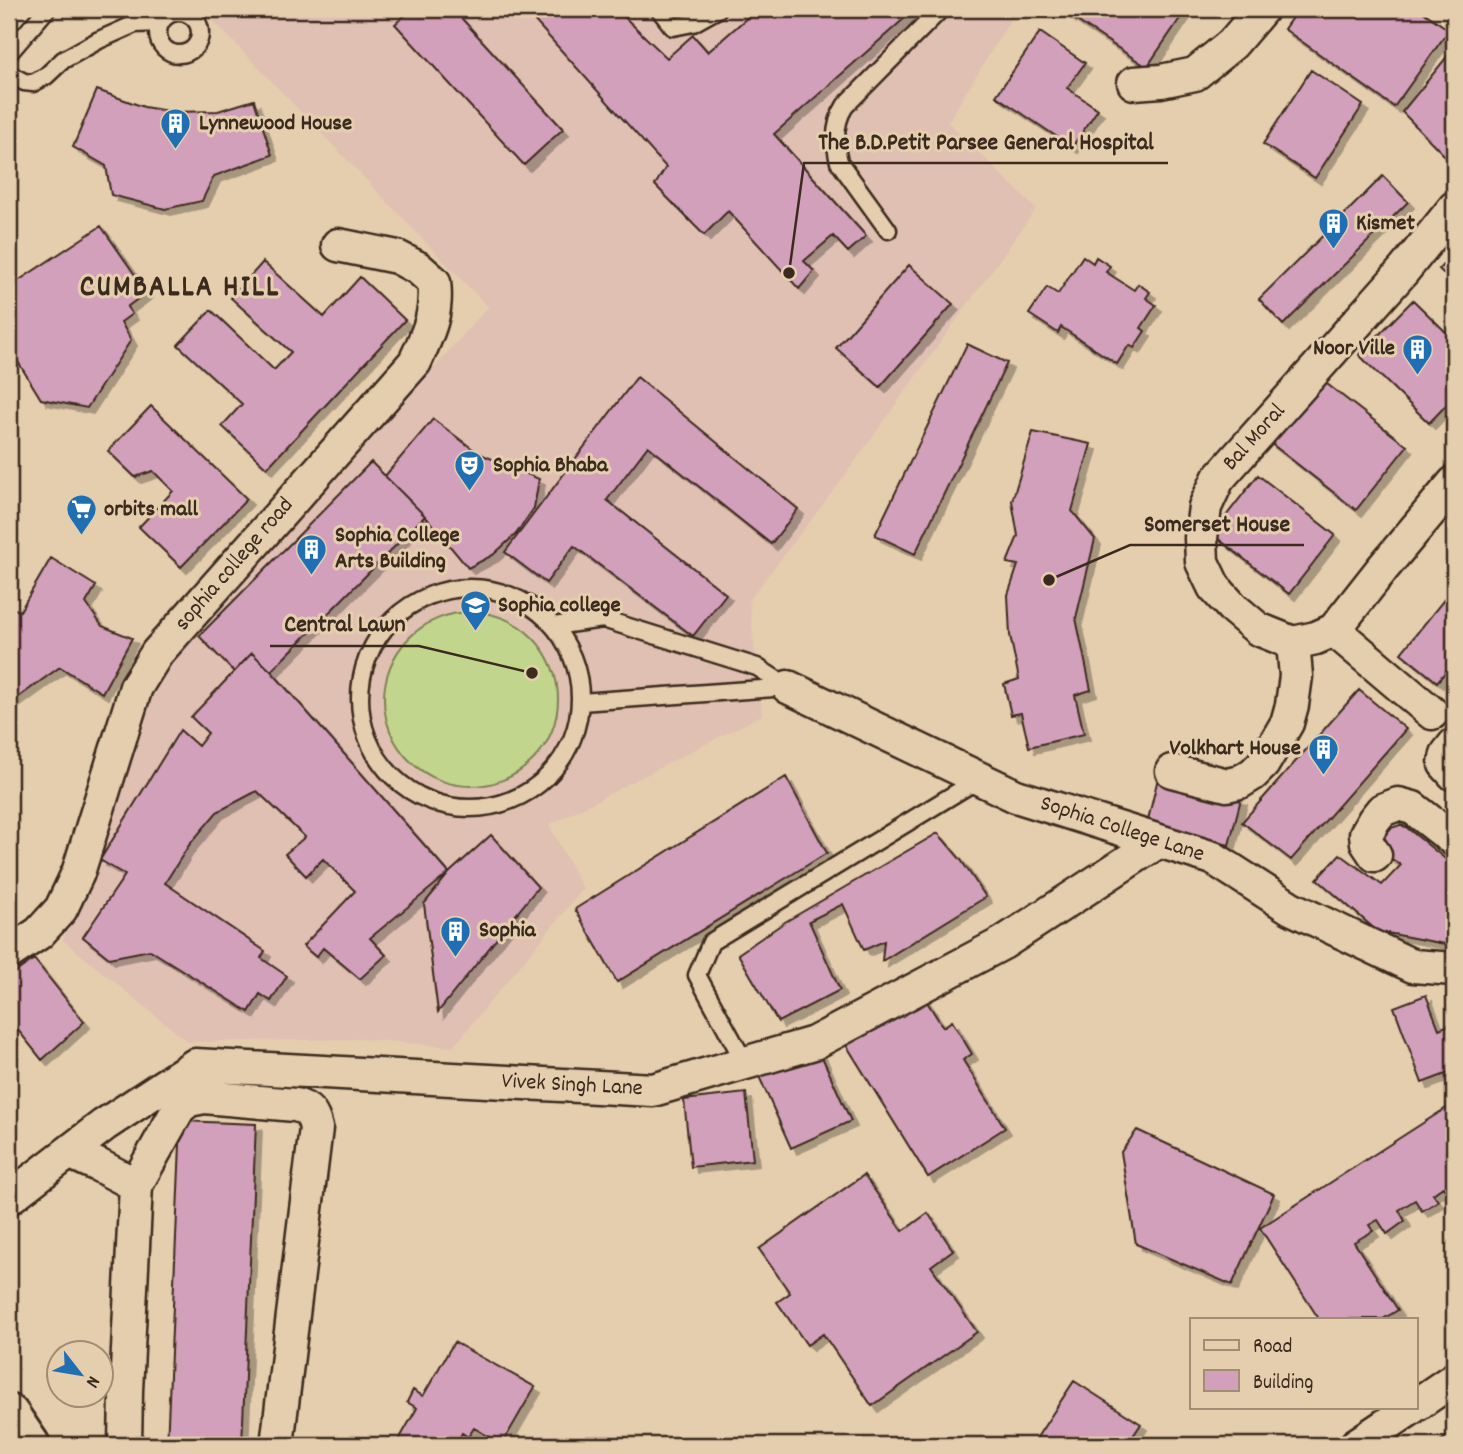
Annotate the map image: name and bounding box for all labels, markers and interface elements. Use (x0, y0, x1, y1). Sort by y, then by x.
building icon: Lynnewood House (159, 107, 193, 151)
place label: Lynnewood House (199, 108, 352, 141)
callout: The B.D.Petit Parsee General Hospital (804, 118, 1168, 163)
text: The B.D.Petit Parsee General Hospital (818, 127, 1154, 161)
building icon: Kismet (1316, 207, 1350, 251)
place label: Kismet (1356, 208, 1415, 241)
district label: CUMBALLA HILL (80, 268, 280, 311)
building icon: Noor Ville (1401, 332, 1435, 376)
place label: Noor Ville (1313, 333, 1395, 366)
street label: Bal Moral (1216, 396, 1295, 479)
theatre icon: Sophia Bhaba (453, 449, 487, 493)
place label: Sophia Bhaba (493, 450, 609, 483)
street label: sophia college road (168, 491, 302, 639)
supermarket icon: orbits mall (64, 493, 98, 537)
place label: orbits mall (104, 494, 198, 527)
callout: Somerset House (1130, 500, 1304, 545)
text: Somerset House (1144, 509, 1291, 543)
place label: Sophia College Arts Building (335, 520, 460, 579)
building icon: Sophia College Arts Building (295, 532, 329, 576)
school or university icon: Sophia college (458, 589, 492, 633)
place label: Sophia college (498, 590, 621, 623)
callout: Central Lawn (270, 601, 419, 646)
text: Central Lawn (284, 609, 406, 643)
building icon: Volkhart House (1307, 732, 1341, 776)
place label: Volkhart House (1169, 733, 1301, 766)
street label: Sophia College Lane (1036, 788, 1208, 872)
building icon: Sophia (439, 914, 473, 958)
place label: Sophia (479, 915, 537, 948)
street label: Vivek Singh Lane (500, 1066, 644, 1106)
legend (1190, 1318, 1418, 1408)
text: Road (1253, 1333, 1292, 1363)
north arrow (46, 1338, 116, 1408)
text: Building (1253, 1369, 1313, 1399)
text: N (78, 1370, 106, 1392)

